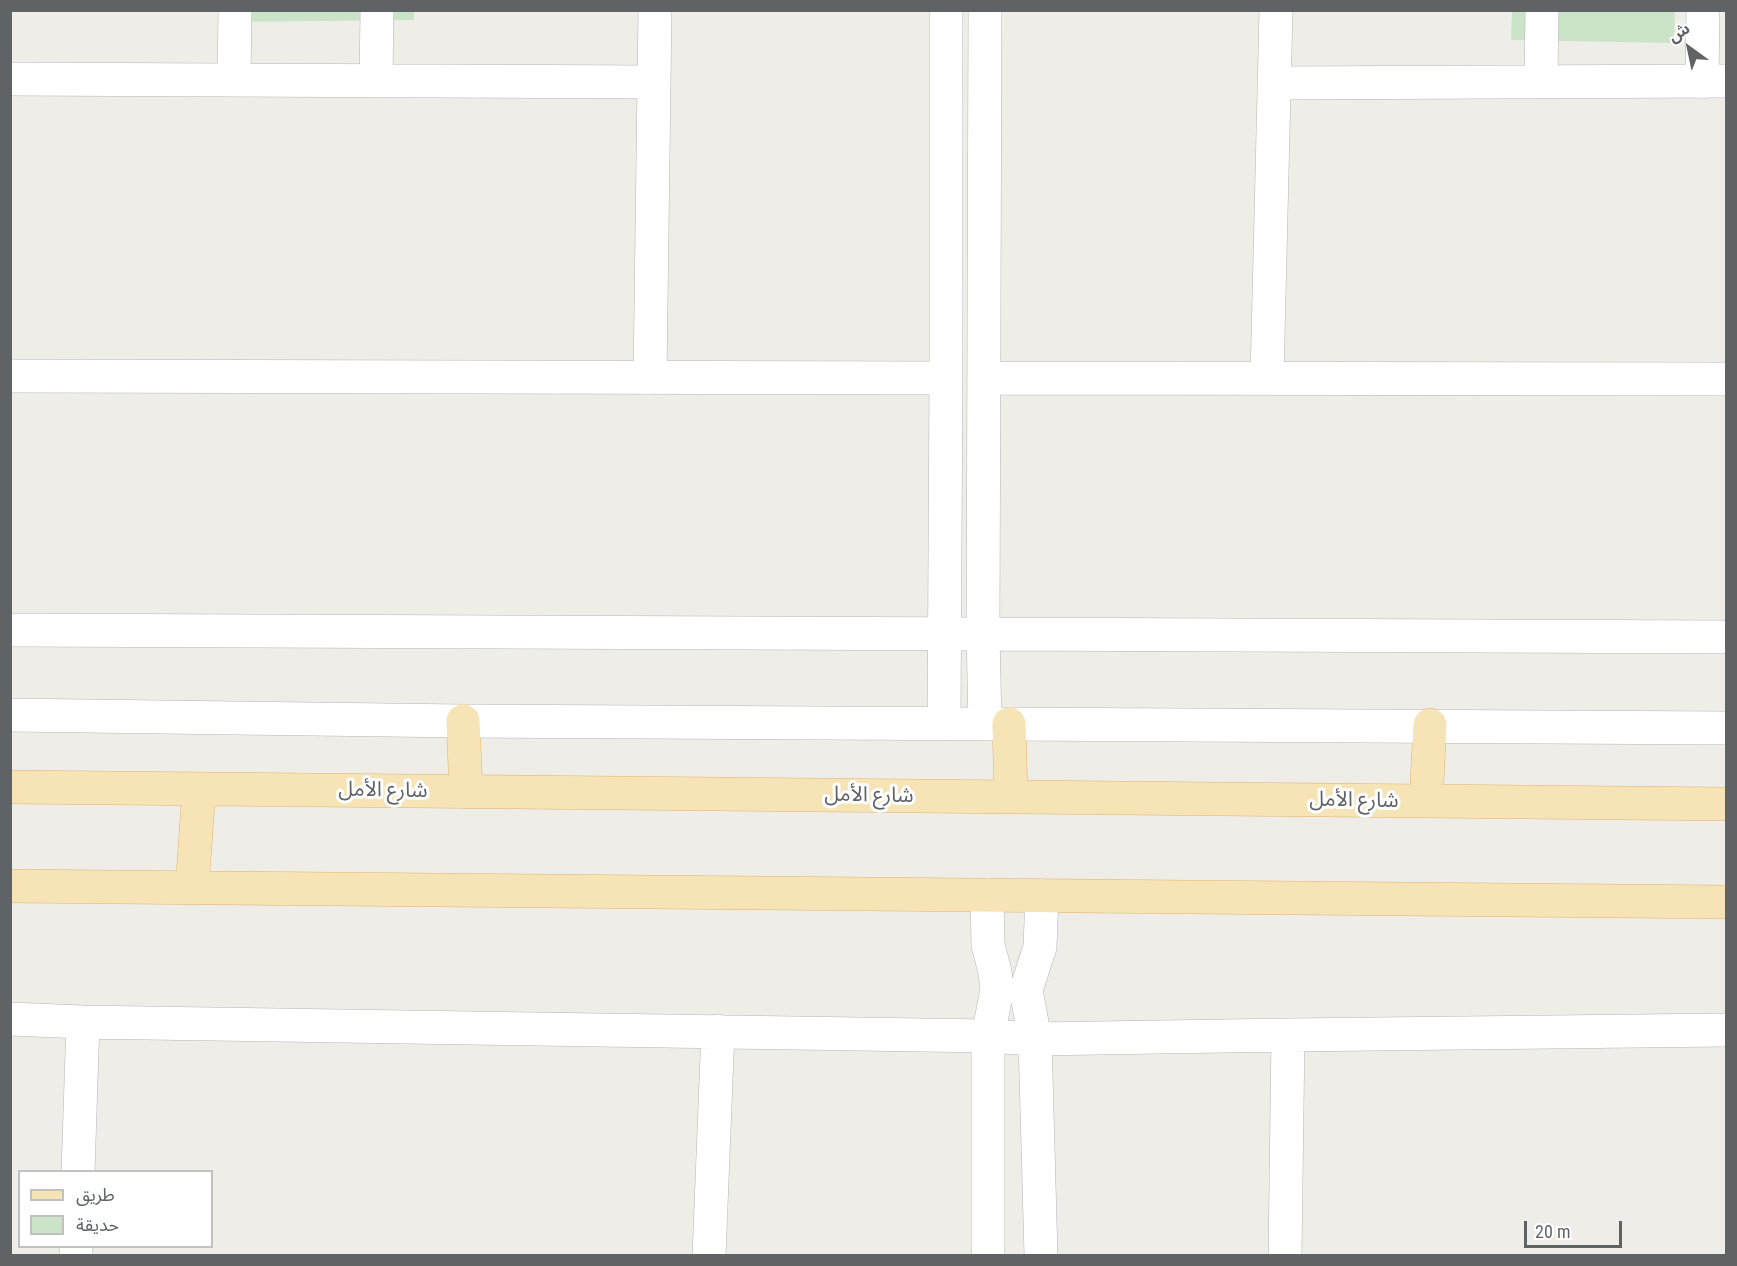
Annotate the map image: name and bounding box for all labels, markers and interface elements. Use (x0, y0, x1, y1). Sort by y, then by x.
north arrow (1659, 18, 1719, 78)
text: ش (1665, 19, 1693, 46)
street label: شارع الأمل (338, 778, 428, 804)
street label: شارع الأمل (824, 783, 914, 809)
street label: شارع الأمل (1309, 788, 1399, 814)
legend (18, 1170, 213, 1248)
text: طريق (76, 1184, 115, 1205)
scale bar (1527, 1209, 1624, 1247)
text: حديقة (76, 1214, 119, 1235)
text: 20 m (1535, 1221, 1570, 1242)

